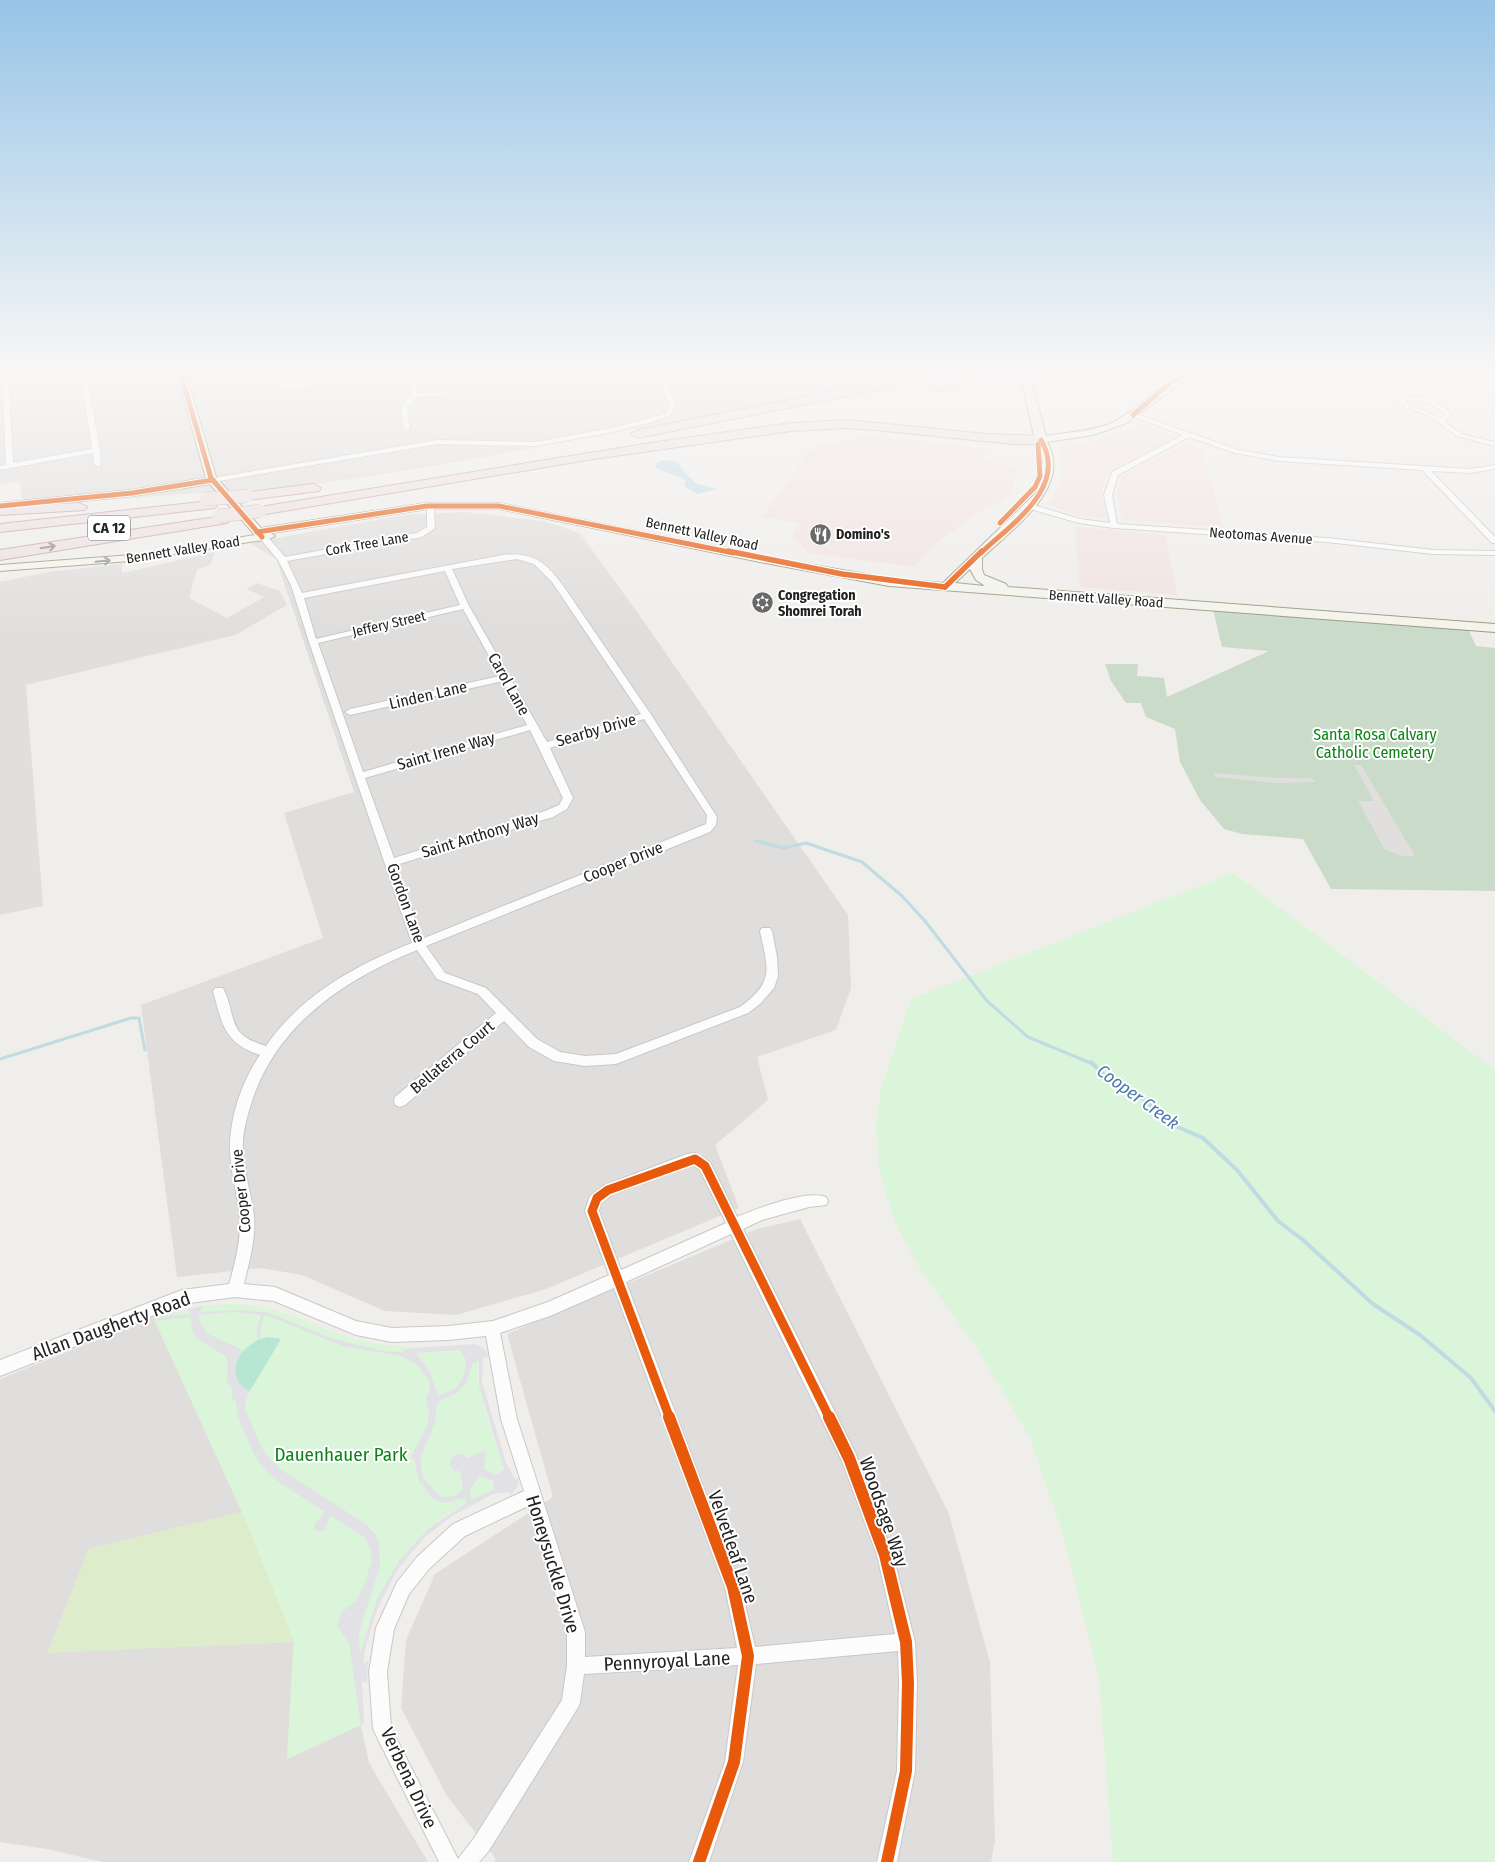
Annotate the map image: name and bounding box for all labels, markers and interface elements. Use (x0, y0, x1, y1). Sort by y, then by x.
street label: Bennett Valley Road (644, 514, 760, 554)
road number: CA 12 (88, 516, 130, 540)
restaurant icon: Domino's (808, 522, 832, 546)
street label: Neotomas Avenue (1209, 524, 1313, 548)
place label: Domino's (836, 526, 890, 543)
street label: Cork Tree Lane (324, 528, 410, 560)
street label: Bennett Valley Road (125, 533, 241, 567)
one-way arrow (40, 542, 56, 552)
one-way arrow (95, 556, 111, 566)
place label: Congregation Shomrei Torah (778, 587, 862, 620)
street label: Bennett Valley Road (1048, 587, 1164, 611)
synagogue icon: Congregation Shomrei Torah (750, 591, 774, 615)
street label: Jeffery Street (351, 607, 428, 641)
street label: Carol Lane (484, 649, 534, 719)
street label: Linden Lane (387, 677, 469, 713)
street label: Searby Drive (554, 709, 638, 750)
park label: Santa Rosa Calvary Catholic Cemetery (1313, 725, 1438, 762)
street label: Saint Irene Way (395, 728, 498, 774)
street label: Saint Anthony Way (419, 808, 542, 862)
street label: Cooper Drive (580, 837, 666, 887)
street label: Gordon Lane (383, 861, 429, 945)
street label: Bellaterra Court (406, 1016, 498, 1098)
water label: Cooper Creek (1093, 1060, 1184, 1134)
street label: Cooper Drive (227, 1148, 255, 1234)
street label: Allan Daugherty Road (28, 1287, 194, 1365)
park label: Dauenhauer Park (275, 1443, 408, 1466)
street label: Woodsage Way (854, 1454, 914, 1571)
street label: Velvetleaf Lane (703, 1488, 763, 1606)
street label: Honeysuckle Drive (521, 1492, 585, 1636)
street label: Pennyroyal Lane (603, 1646, 731, 1676)
street label: Verbena Drive (376, 1724, 442, 1832)

